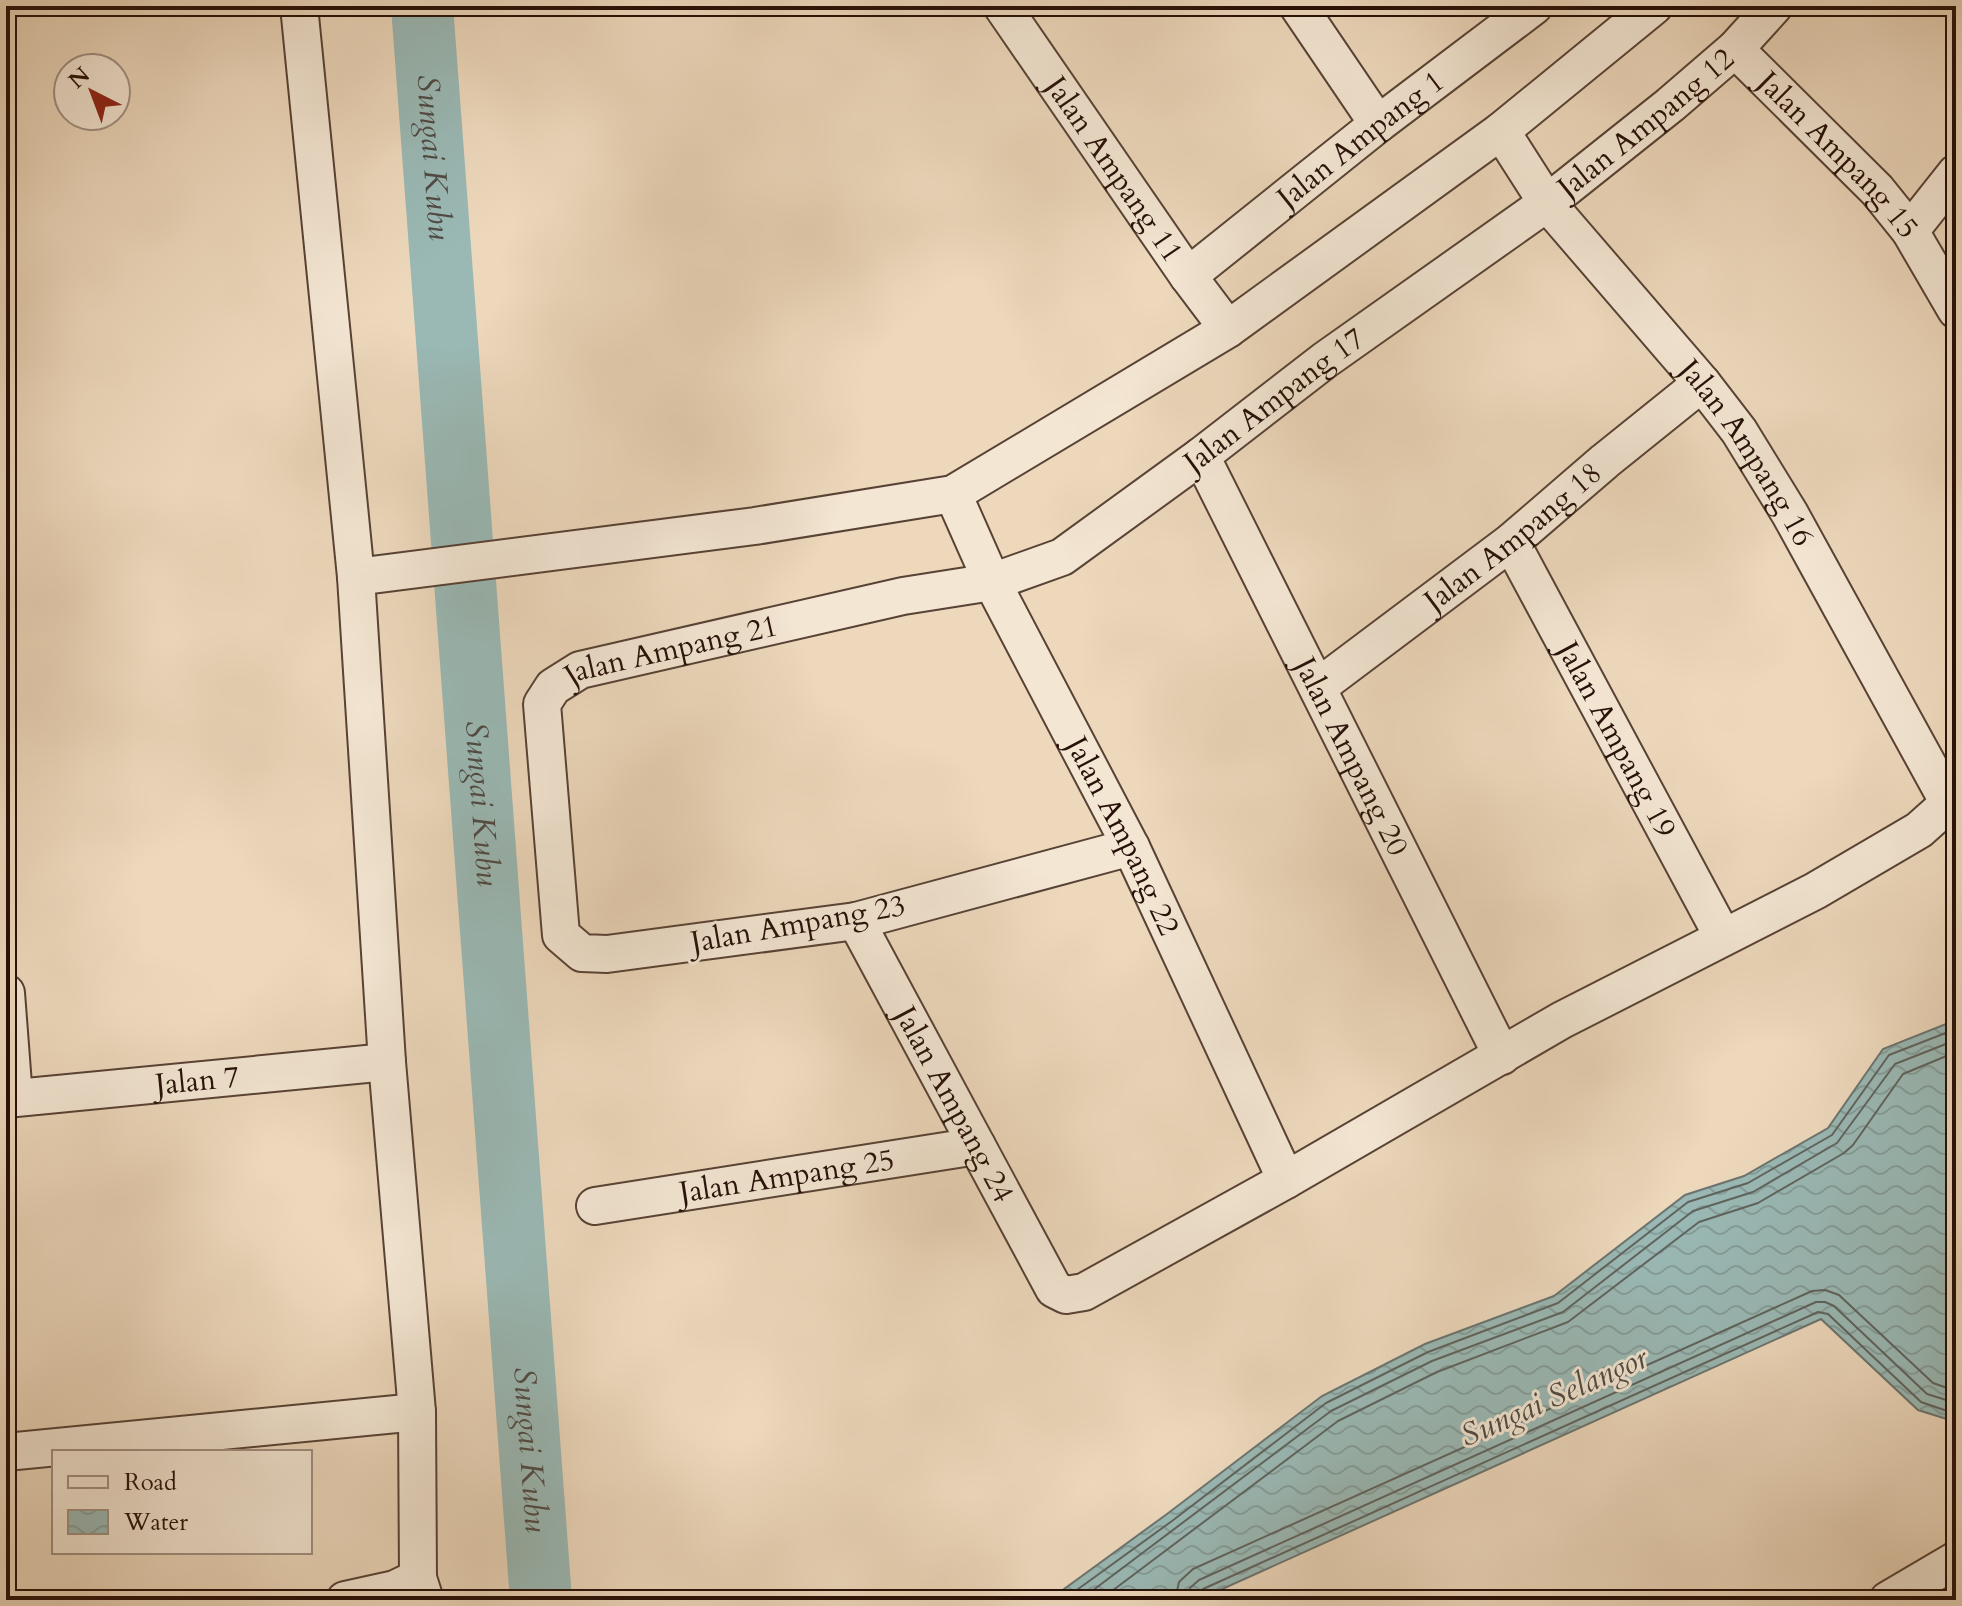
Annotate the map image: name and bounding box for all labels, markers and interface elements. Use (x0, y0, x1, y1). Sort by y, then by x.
street label: Jalan Ampang 12 (1546, 38, 1743, 210)
north arrow (52, 52, 132, 132)
street label: Jalan Ampang 15 (1746, 59, 1928, 247)
text: N (62, 60, 96, 95)
street label: Jalan Ampang 1 (1265, 61, 1452, 220)
street label: Jalan Ampang 11 (1034, 65, 1193, 270)
water label: Sungai Kubu (405, 73, 461, 242)
street label: Jalan Ampang 17 (1172, 318, 1372, 485)
street label: Jalan Ampang 16 (1667, 347, 1824, 553)
street label: Jalan Ampang 18 (1412, 453, 1610, 623)
street label: Jalan Ampang 21 (553, 605, 782, 698)
street label: Jalan Ampang 19 (1546, 630, 1686, 845)
street label: Jalan Ampang 20 (1283, 646, 1419, 863)
water label: Sungai Kubu (453, 719, 510, 888)
street label: Jalan Ampang 22 (1054, 726, 1190, 942)
street label: Jalan Ampang 23 (684, 885, 908, 964)
street label: Jalan Ampang 24 (883, 995, 1024, 1210)
street label: Jalan 7 (149, 1056, 241, 1105)
street label: Jalan Ampang 25 (672, 1139, 897, 1214)
water label: Sungai Selangor (1453, 1335, 1656, 1458)
water label: Sungai Kubu (502, 1366, 558, 1534)
legend (52, 1450, 312, 1554)
text: Road (124, 1466, 177, 1499)
text: Water (123, 1506, 188, 1539)

